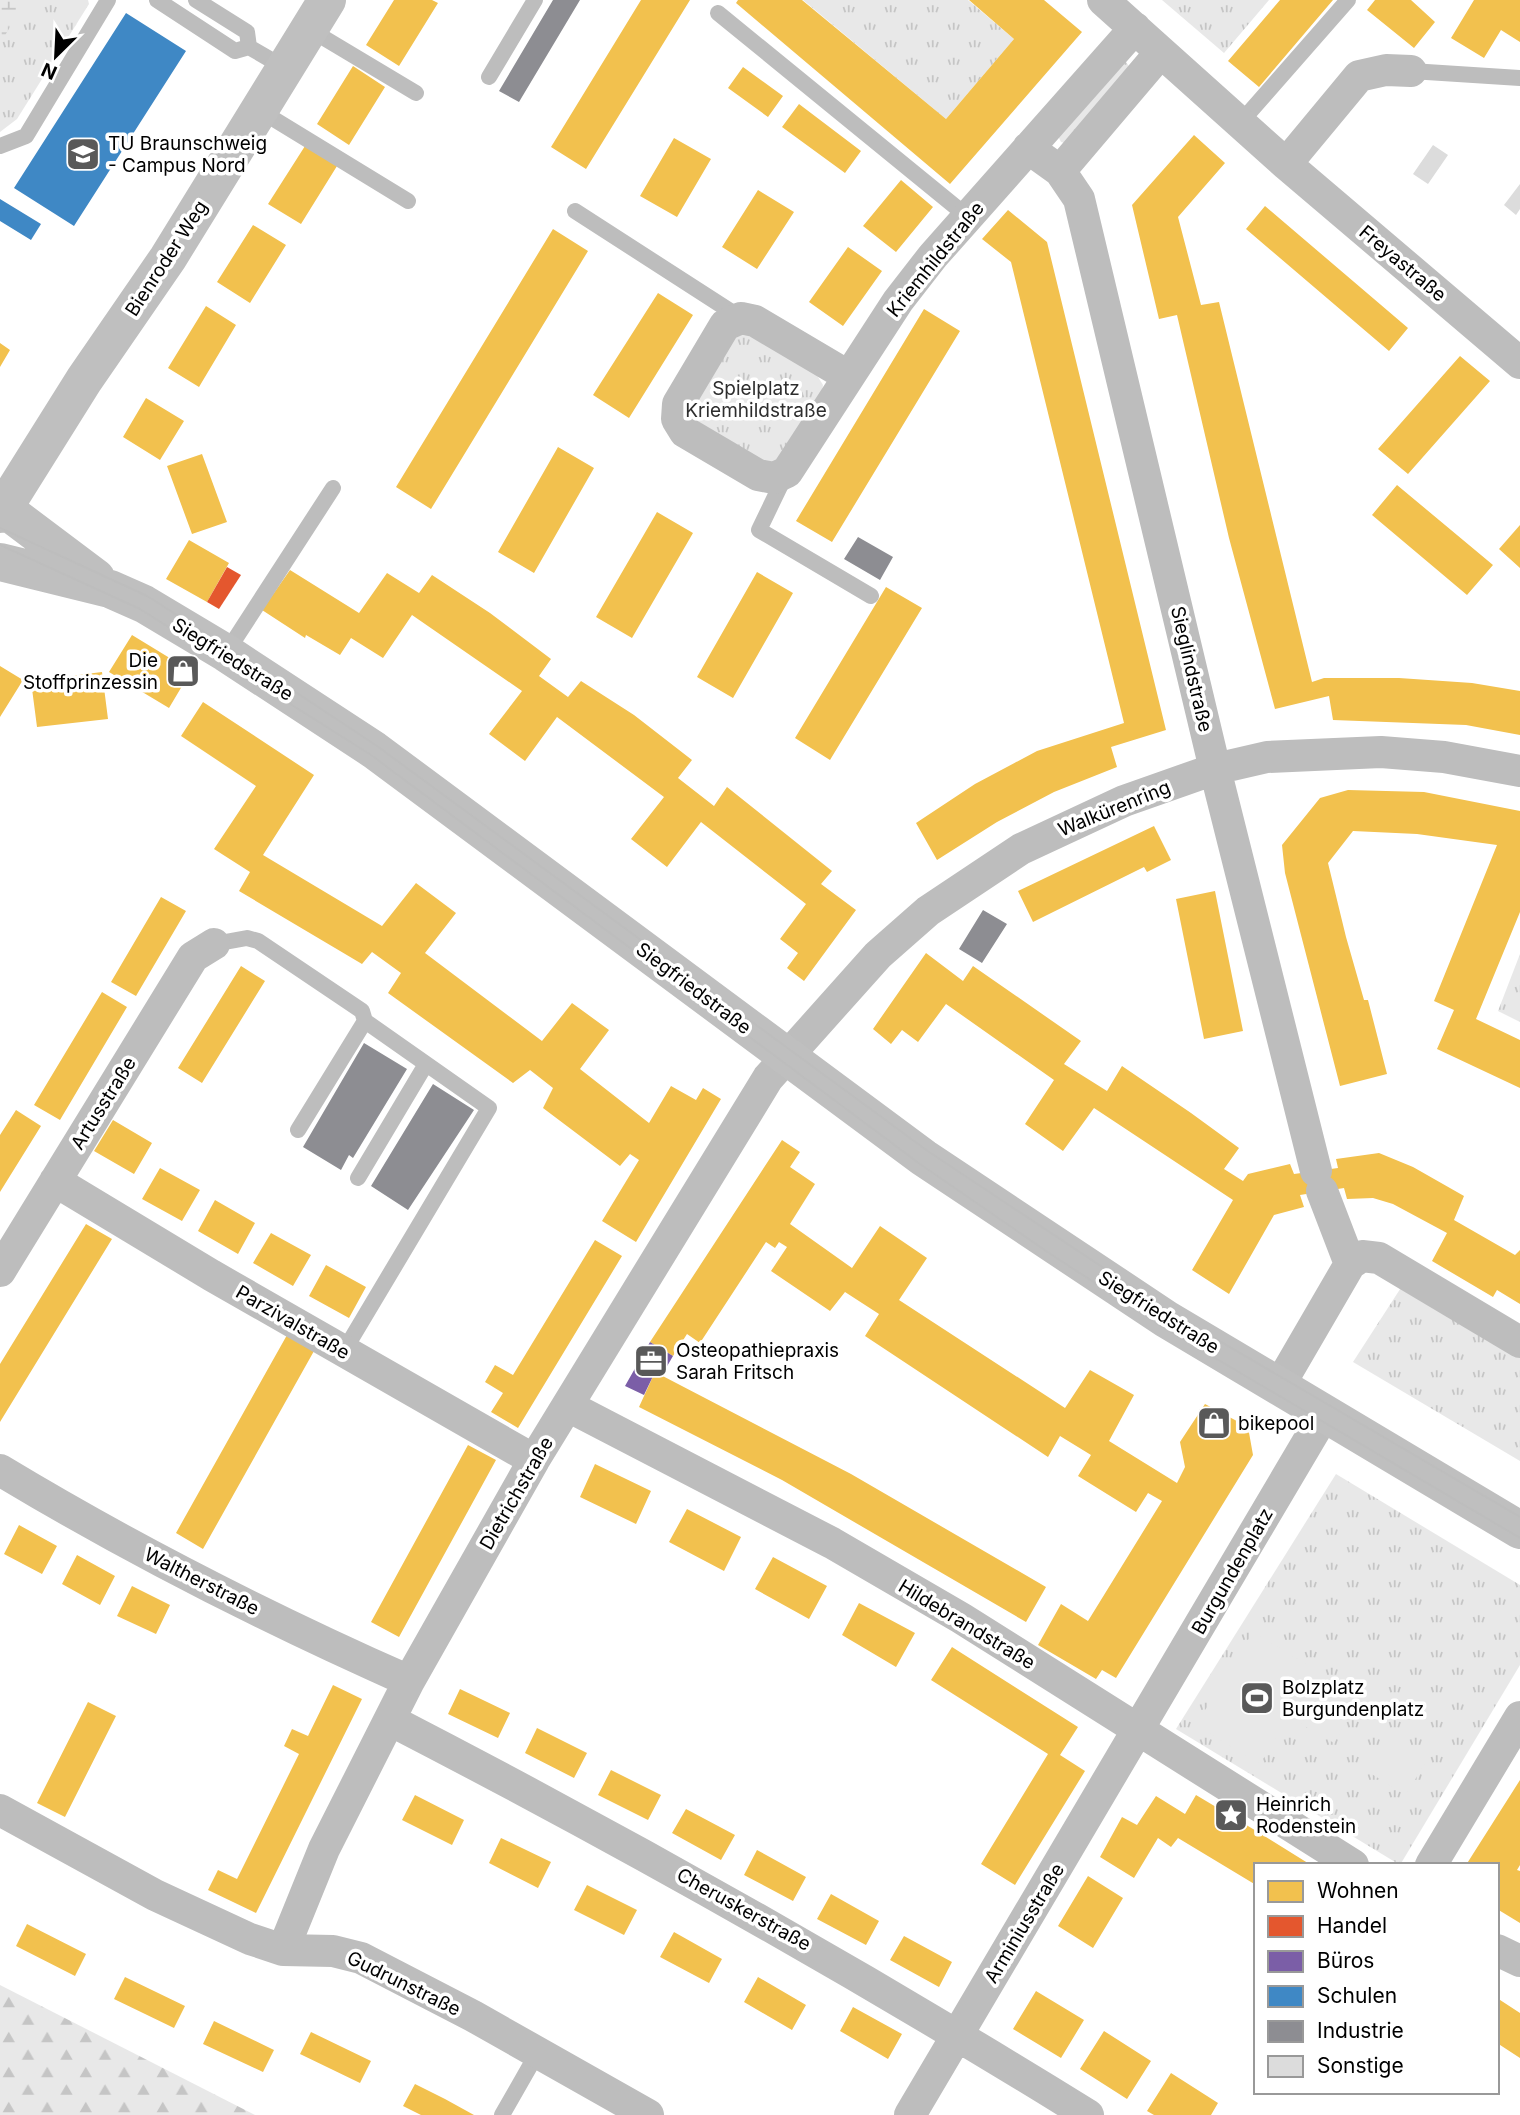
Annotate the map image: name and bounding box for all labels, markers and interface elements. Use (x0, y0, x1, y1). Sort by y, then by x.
north arrow (21, 21, 91, 91)
text: N (38, 58, 61, 85)
place label: TU Braunschweig - Campus Nord (108, 132, 267, 177)
school or university icon: TU Braunschweig - Campus Nord (64, 135, 102, 173)
street label: Bienroder Weg (120, 196, 212, 320)
street label: Kriemhildstraße (882, 197, 989, 322)
street label: Freyastraße (1355, 220, 1451, 306)
park label: Spielplatz Kriemhildstraße (685, 377, 827, 422)
street label: Sieglindstraße (1166, 604, 1217, 734)
street label: Siegfriedstraße (168, 613, 297, 706)
place label: Die Stoffprinzessin (23, 649, 158, 694)
shop icon: Die Stoffprinzessin (164, 652, 202, 690)
street label: Walkürenring (1055, 776, 1174, 841)
street label: Siegfriedstraße (632, 938, 756, 1039)
street label: Artusstraße (66, 1053, 141, 1154)
street label: Siegfriedstraße (1094, 1266, 1223, 1359)
street label: Parzivalstraße (232, 1281, 354, 1364)
place label: Osteopathiepraxis Sarah Fritsch (676, 1339, 839, 1384)
office icon: Osteopathiepraxis Sarah Fritsch (632, 1342, 670, 1380)
shop icon: bikepool (1195, 1404, 1233, 1442)
place label: bikepool (1238, 1412, 1314, 1435)
street label: Dietrichstraße (475, 1433, 558, 1554)
street label: Burgundenplatz (1187, 1504, 1278, 1639)
street label: Waltherstraße (140, 1543, 263, 1620)
street label: Hildebrandstraße (894, 1575, 1039, 1674)
place label: Bolzplatz Burgundenplatz (1282, 1676, 1424, 1721)
sports icon: Bolzplatz Burgundenplatz (1238, 1679, 1276, 1717)
place label: Heinrich Rodenstein (1256, 1793, 1356, 1838)
place icon: Heinrich Rodenstein (1212, 1796, 1250, 1834)
street label: Arminiusstraße (980, 1859, 1069, 1987)
street label: Cheruskerstraße (673, 1863, 815, 1956)
legend (1254, 1863, 1499, 2094)
text: Wohnen (1317, 1878, 1399, 1903)
text: Handel (1317, 1913, 1387, 1938)
street label: Gudrunstraße (343, 1946, 464, 2021)
text: Büros (1317, 1948, 1374, 1973)
text: Schulen (1317, 1983, 1397, 2008)
text: Industrie (1317, 2018, 1404, 2043)
text: Sonstige (1317, 2053, 1404, 2078)

